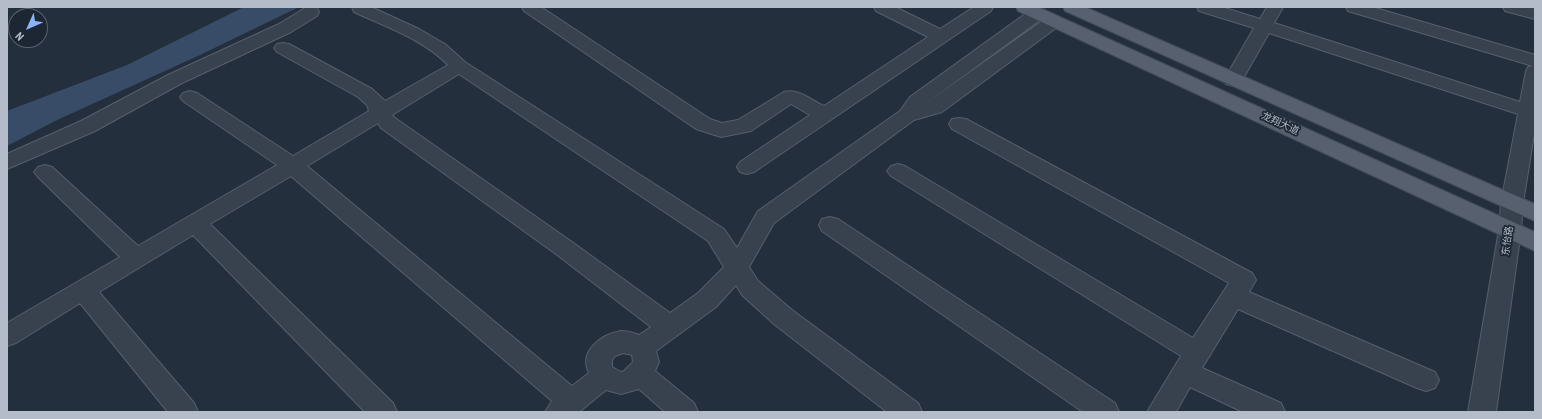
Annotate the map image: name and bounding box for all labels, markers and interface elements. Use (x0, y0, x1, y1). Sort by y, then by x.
north arrow (8, 8, 48, 48)
text: N (13, 29, 27, 43)
street label: 龙翔大道 (1259, 110, 1301, 138)
street label: 东怡路 (1500, 225, 1516, 257)

